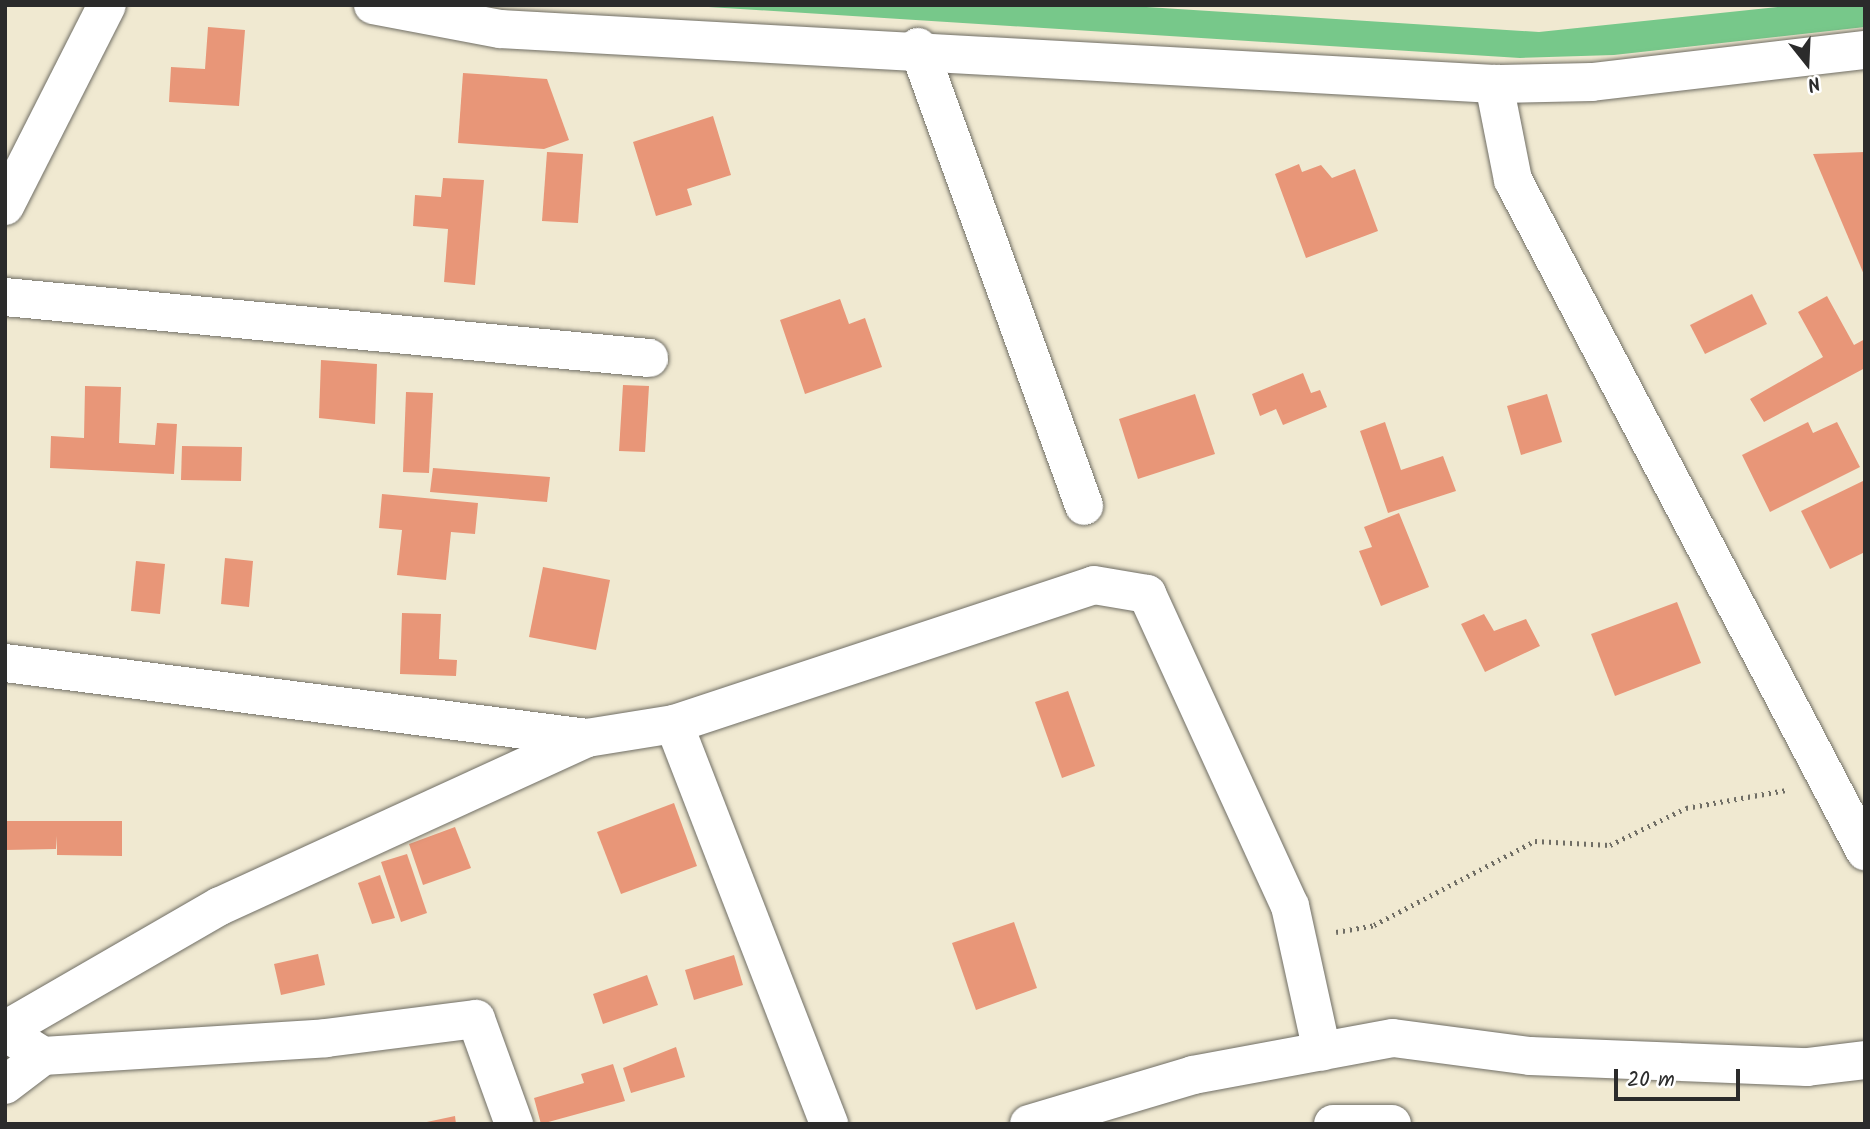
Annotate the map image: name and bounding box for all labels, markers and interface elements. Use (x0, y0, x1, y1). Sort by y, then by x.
north arrow (1772, 28, 1842, 98)
text: N (1803, 67, 1824, 99)
scale bar (1618, 1056, 1744, 1100)
text: 20 m (1627, 1064, 1675, 1097)

